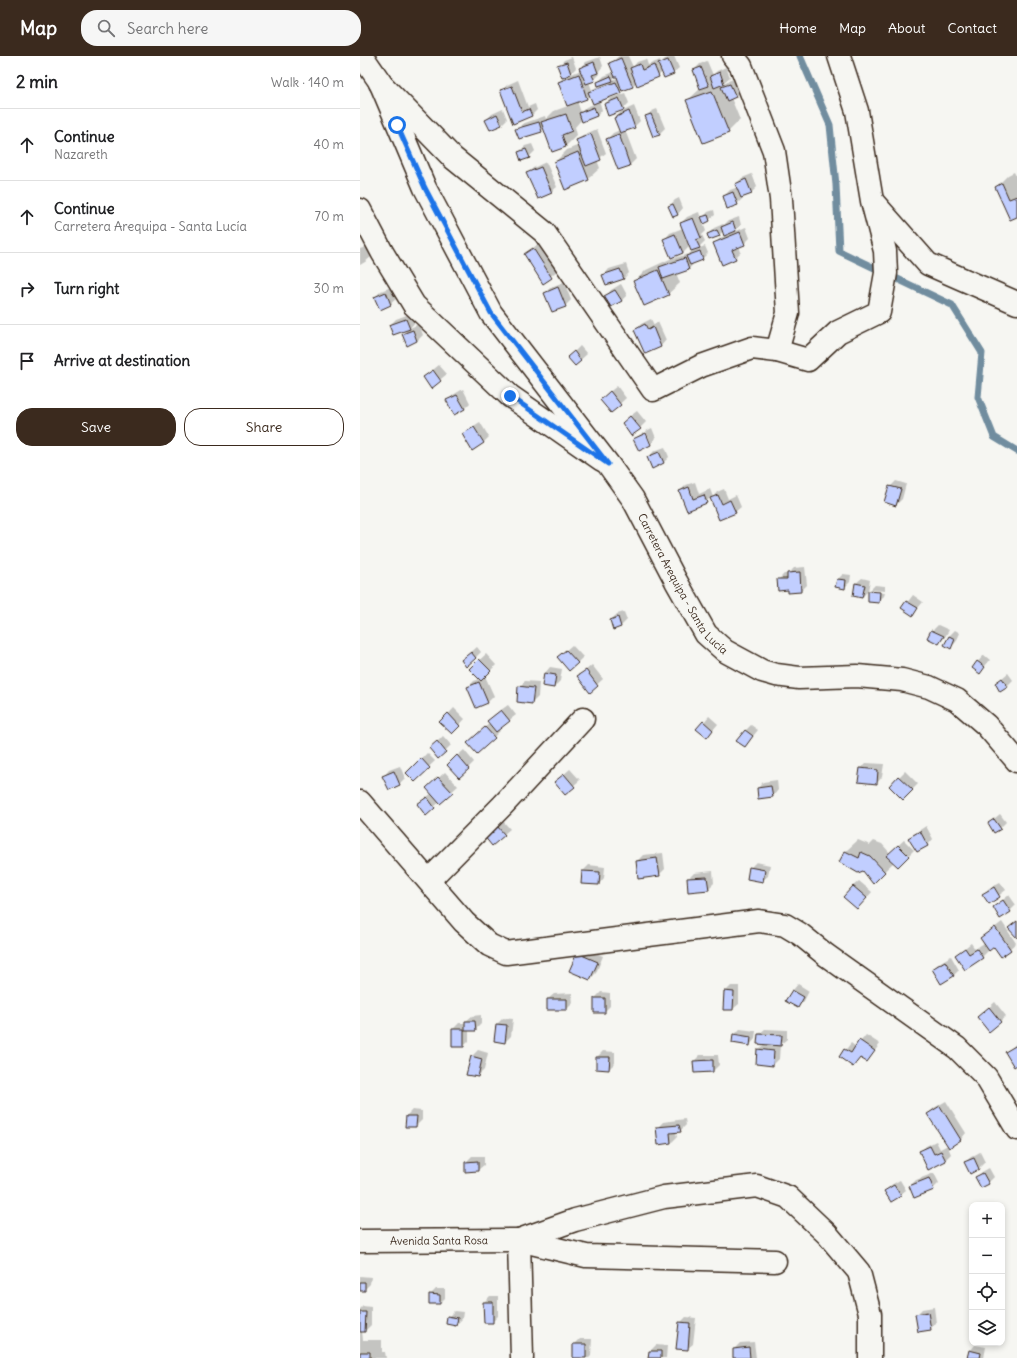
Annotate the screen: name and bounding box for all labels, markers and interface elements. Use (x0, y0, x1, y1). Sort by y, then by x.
search box (81, 10, 361, 46)
text: Map (20, 16, 57, 40)
icon: search (95, 17, 117, 39)
text: Search here (127, 19, 208, 38)
text: Home (779, 19, 817, 37)
text: Map (839, 19, 866, 37)
text: About (888, 19, 926, 37)
text: Contact (948, 19, 997, 37)
text: 2 min (16, 71, 58, 93)
text: Walk · 140 m (271, 74, 344, 91)
route start (388, 116, 406, 134)
text: Continue (54, 127, 115, 146)
icon: ahead (16, 134, 38, 156)
text: 40 m (313, 136, 344, 153)
text: Nazareth (54, 146, 108, 163)
text: Continue (54, 199, 115, 218)
icon: ahead (16, 206, 38, 228)
text: 70 m (315, 208, 344, 225)
text: Carretera Arequipa - Santa Lucía (54, 218, 247, 235)
icon: right (16, 278, 38, 300)
text: Turn right (54, 279, 119, 298)
text: 30 m (314, 280, 344, 297)
icon: arrive (16, 350, 38, 372)
text: Arrive at destination (54, 351, 190, 370)
route end (501, 387, 519, 405)
button: Save (16, 408, 176, 446)
button: Share (184, 408, 344, 446)
street label: Carretera Arequipa - Santa Lucía (635, 511, 731, 657)
map controls (969, 1202, 1005, 1346)
button: + (969, 1202, 1005, 1238)
street label: Avenida Santa Rosa (390, 1233, 488, 1248)
button: − (969, 1238, 1005, 1274)
button: locate (969, 1274, 1005, 1310)
button: layers (969, 1310, 1005, 1346)

